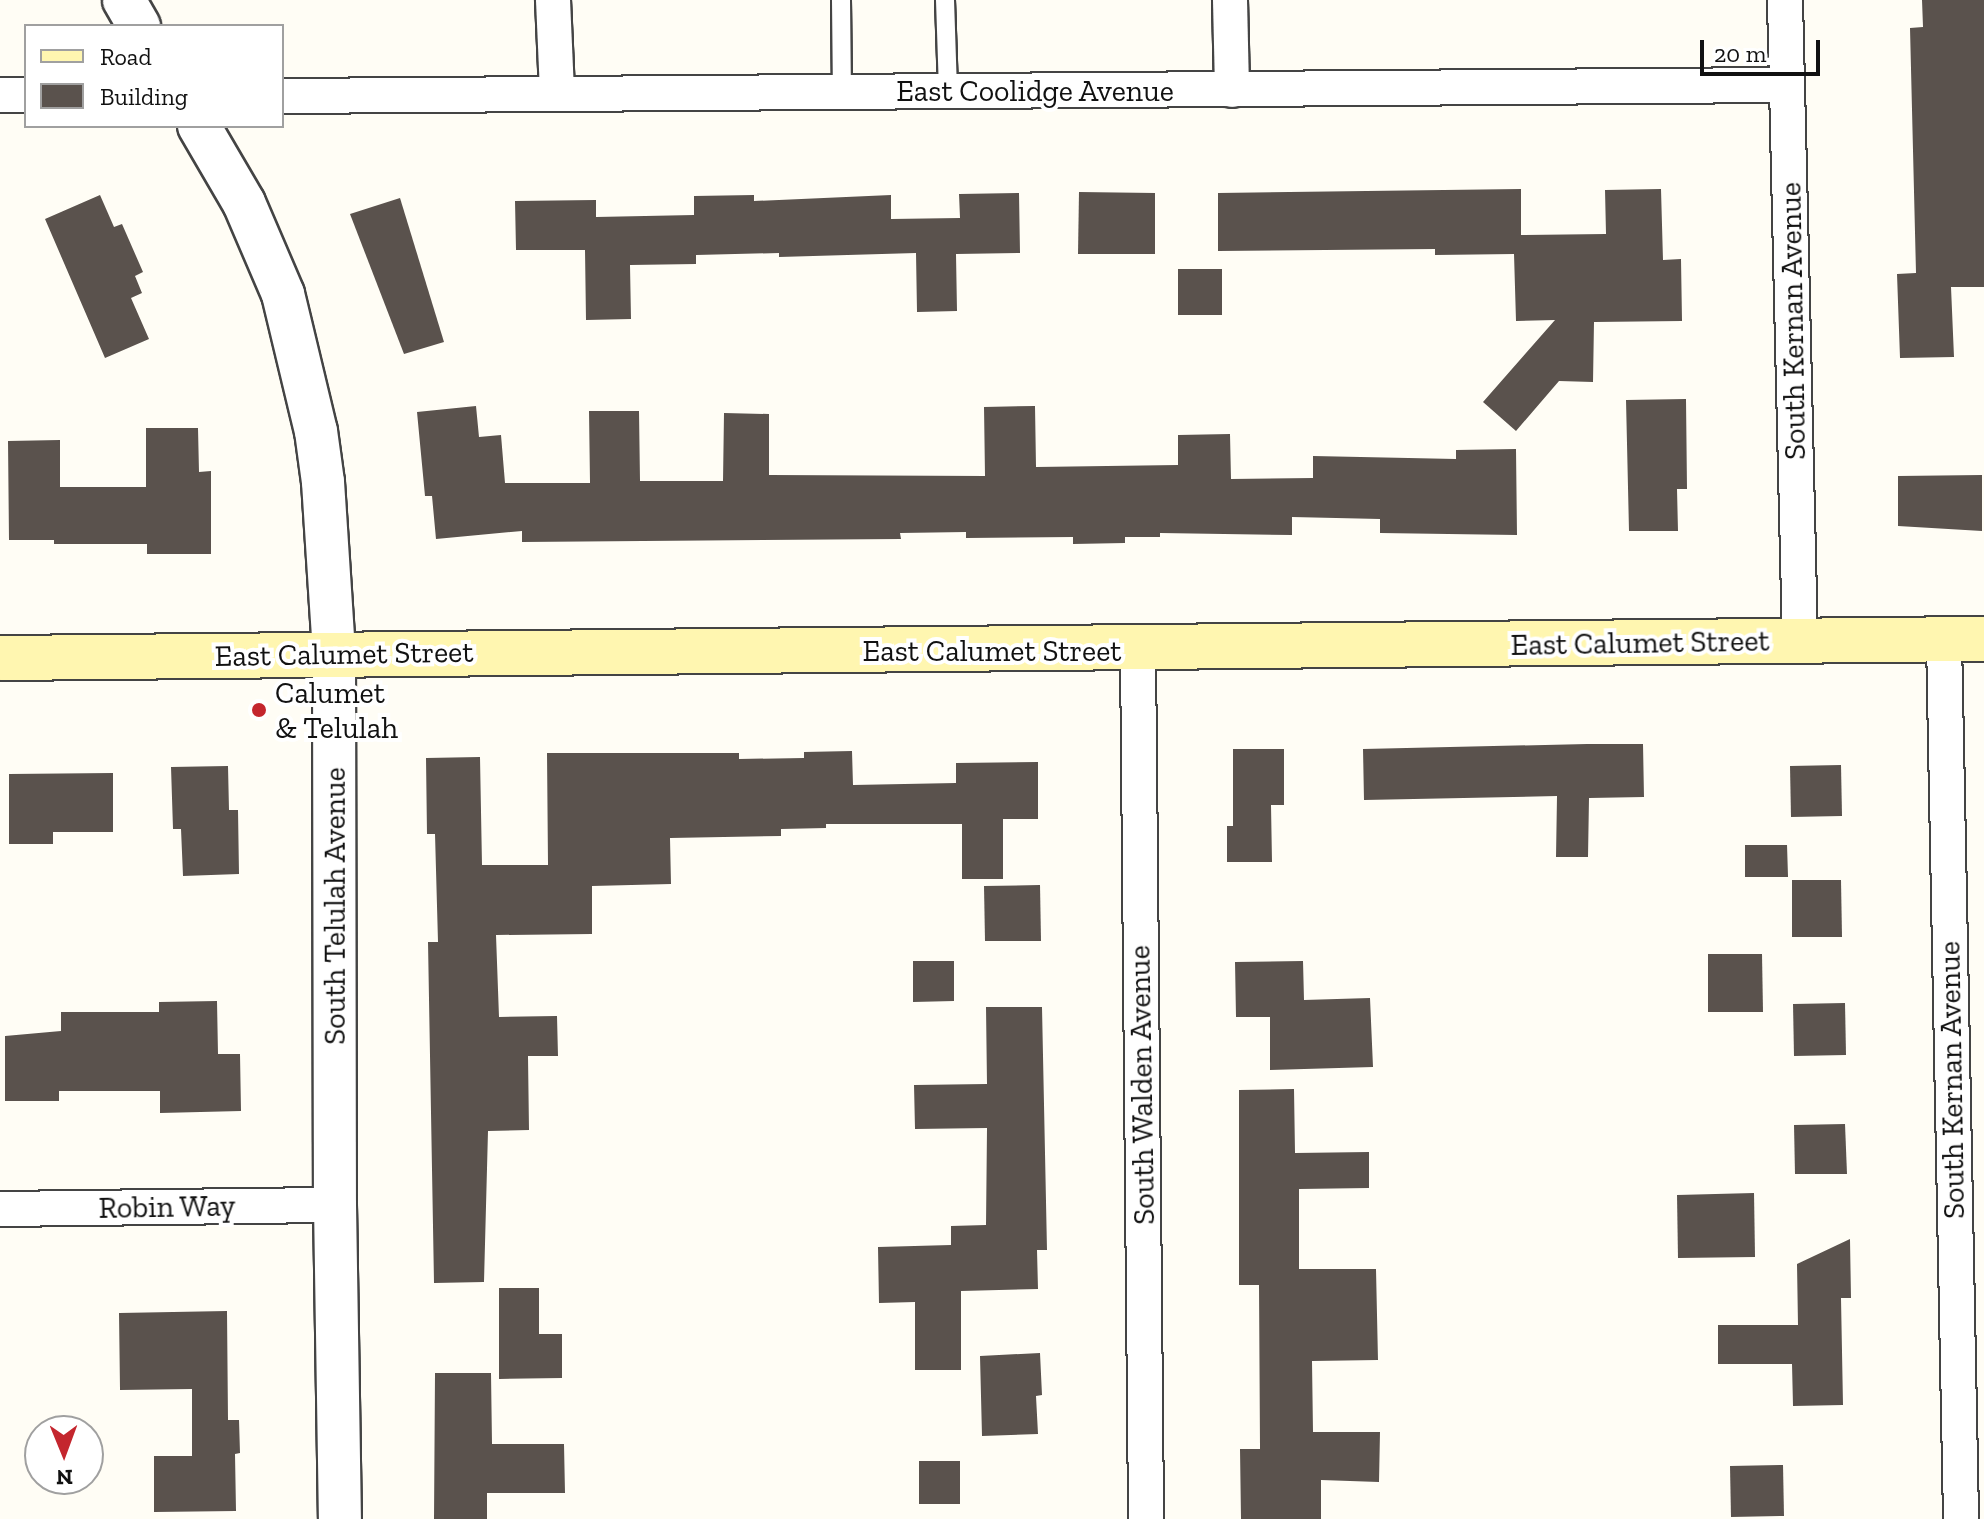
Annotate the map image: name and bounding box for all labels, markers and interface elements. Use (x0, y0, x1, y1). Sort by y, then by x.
legend (24, 24, 284, 128)
scale bar (1704, 24, 1824, 74)
text: 20 m (1714, 39, 1766, 68)
text: Road (100, 42, 152, 71)
street label: East Coolidge Avenue (896, 73, 1174, 109)
text: Building (100, 82, 188, 111)
street label: South Kernan Avenue (1773, 181, 1813, 461)
street label: East Calumet Street (1510, 623, 1770, 663)
street label: East Calumet Street (863, 633, 1121, 669)
street label: East Calumet Street (214, 634, 474, 674)
place label: Calumet & Telulah (275, 675, 399, 746)
marker: Calumet & Telulah (250, 701, 268, 719)
street label: South Telulah Avenue (317, 766, 353, 1046)
street label: South Kernan Avenue (1932, 940, 1972, 1220)
street label: South Walden Avenue (1122, 944, 1162, 1226)
street label: Robin Way (98, 1188, 236, 1226)
north arrow (24, 1415, 104, 1495)
text: N (56, 1464, 73, 1491)

